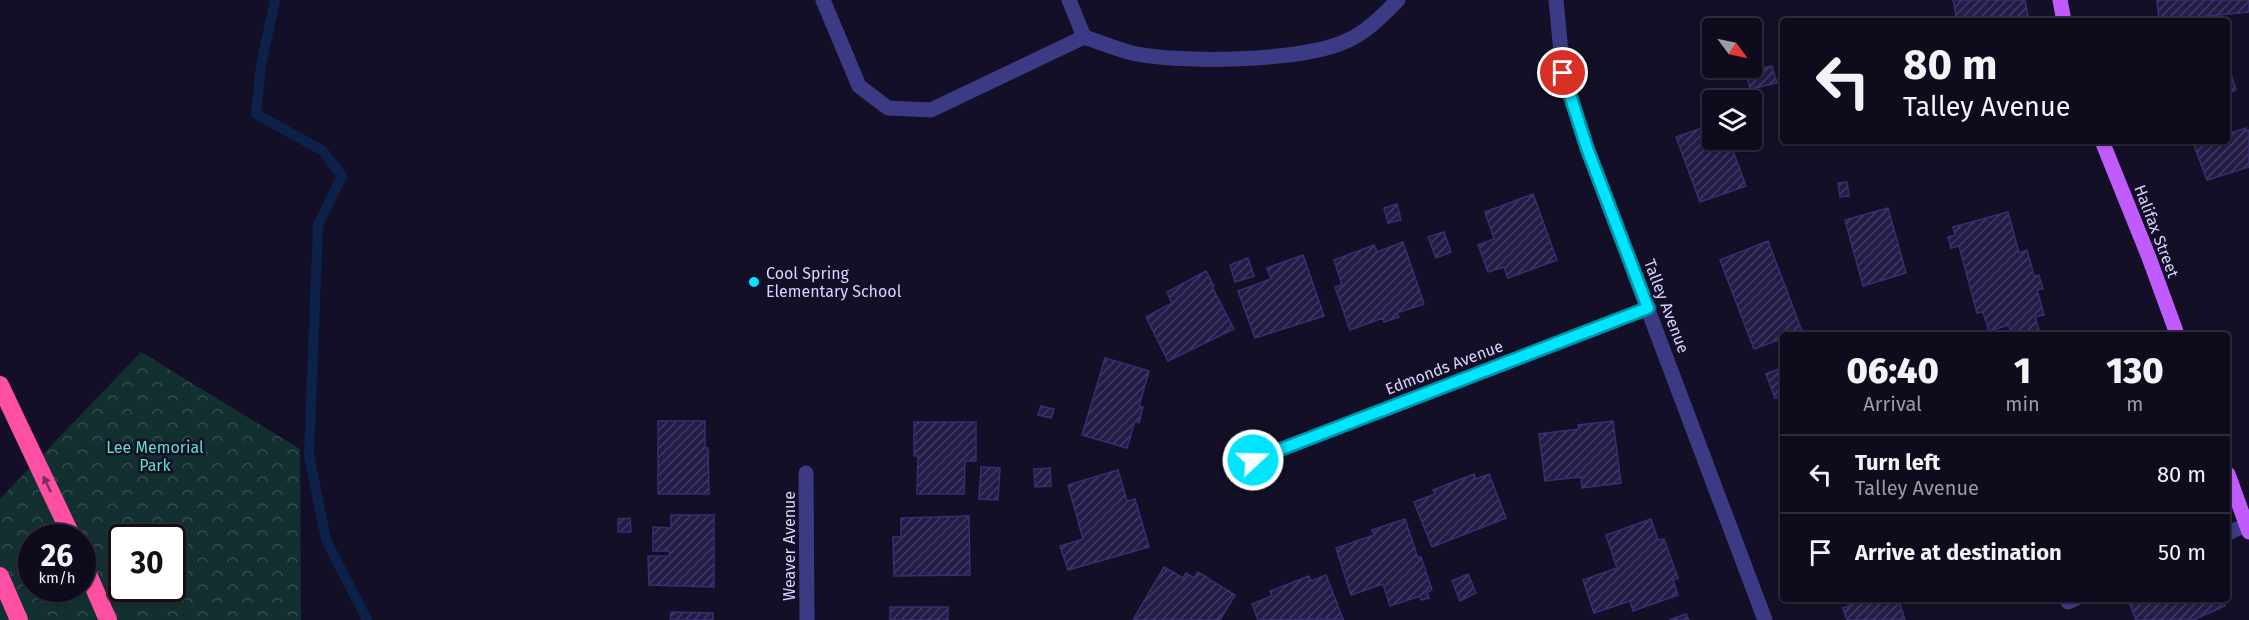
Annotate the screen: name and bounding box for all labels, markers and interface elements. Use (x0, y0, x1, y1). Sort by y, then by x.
north arrow (1702, 18, 1762, 78)
map controls (1702, 18, 1762, 150)
text: 80 m (1903, 40, 1997, 90)
icon: left (1804, 42, 1882, 120)
pin (1537, 47, 1588, 98)
icon: arrive (1546, 56, 1579, 89)
button: layers (1702, 90, 1762, 150)
text: Talley Avenue (1903, 91, 2070, 123)
street label: Halifax Street (2130, 182, 2183, 280)
street label: Talley Avenue (1640, 256, 1693, 356)
place label: Cool Spring Elementary School (766, 264, 902, 301)
marker: Cool Spring Elementary School (747, 275, 761, 289)
street label: Edmonds Avenue (1383, 336, 1506, 399)
text: 06:40 (1846, 349, 1939, 393)
text: 1 (2014, 349, 2031, 393)
text: 130 (2106, 349, 2164, 393)
text: Arrival (1863, 392, 1922, 416)
text: min (2005, 392, 2040, 416)
text: m (2126, 392, 2143, 416)
position arrow (1221, 428, 1285, 492)
park label: Lee Memorial Park (106, 438, 204, 475)
text: Turn left (1855, 449, 1940, 476)
icon: left (1804, 458, 1837, 491)
text: 80 m (2157, 461, 2206, 488)
one-way arrow (42, 476, 51, 493)
text: Talley Avenue (1855, 476, 1979, 500)
street label: Weaver Avenue (780, 491, 799, 601)
speed limit sign: 30 (108, 524, 186, 602)
icon: arrive (1804, 536, 1837, 569)
text: 26 (41, 538, 73, 574)
text: Arrive at destination (1855, 539, 2062, 566)
text: 50 m (2158, 539, 2206, 566)
text: km/h (38, 569, 76, 587)

